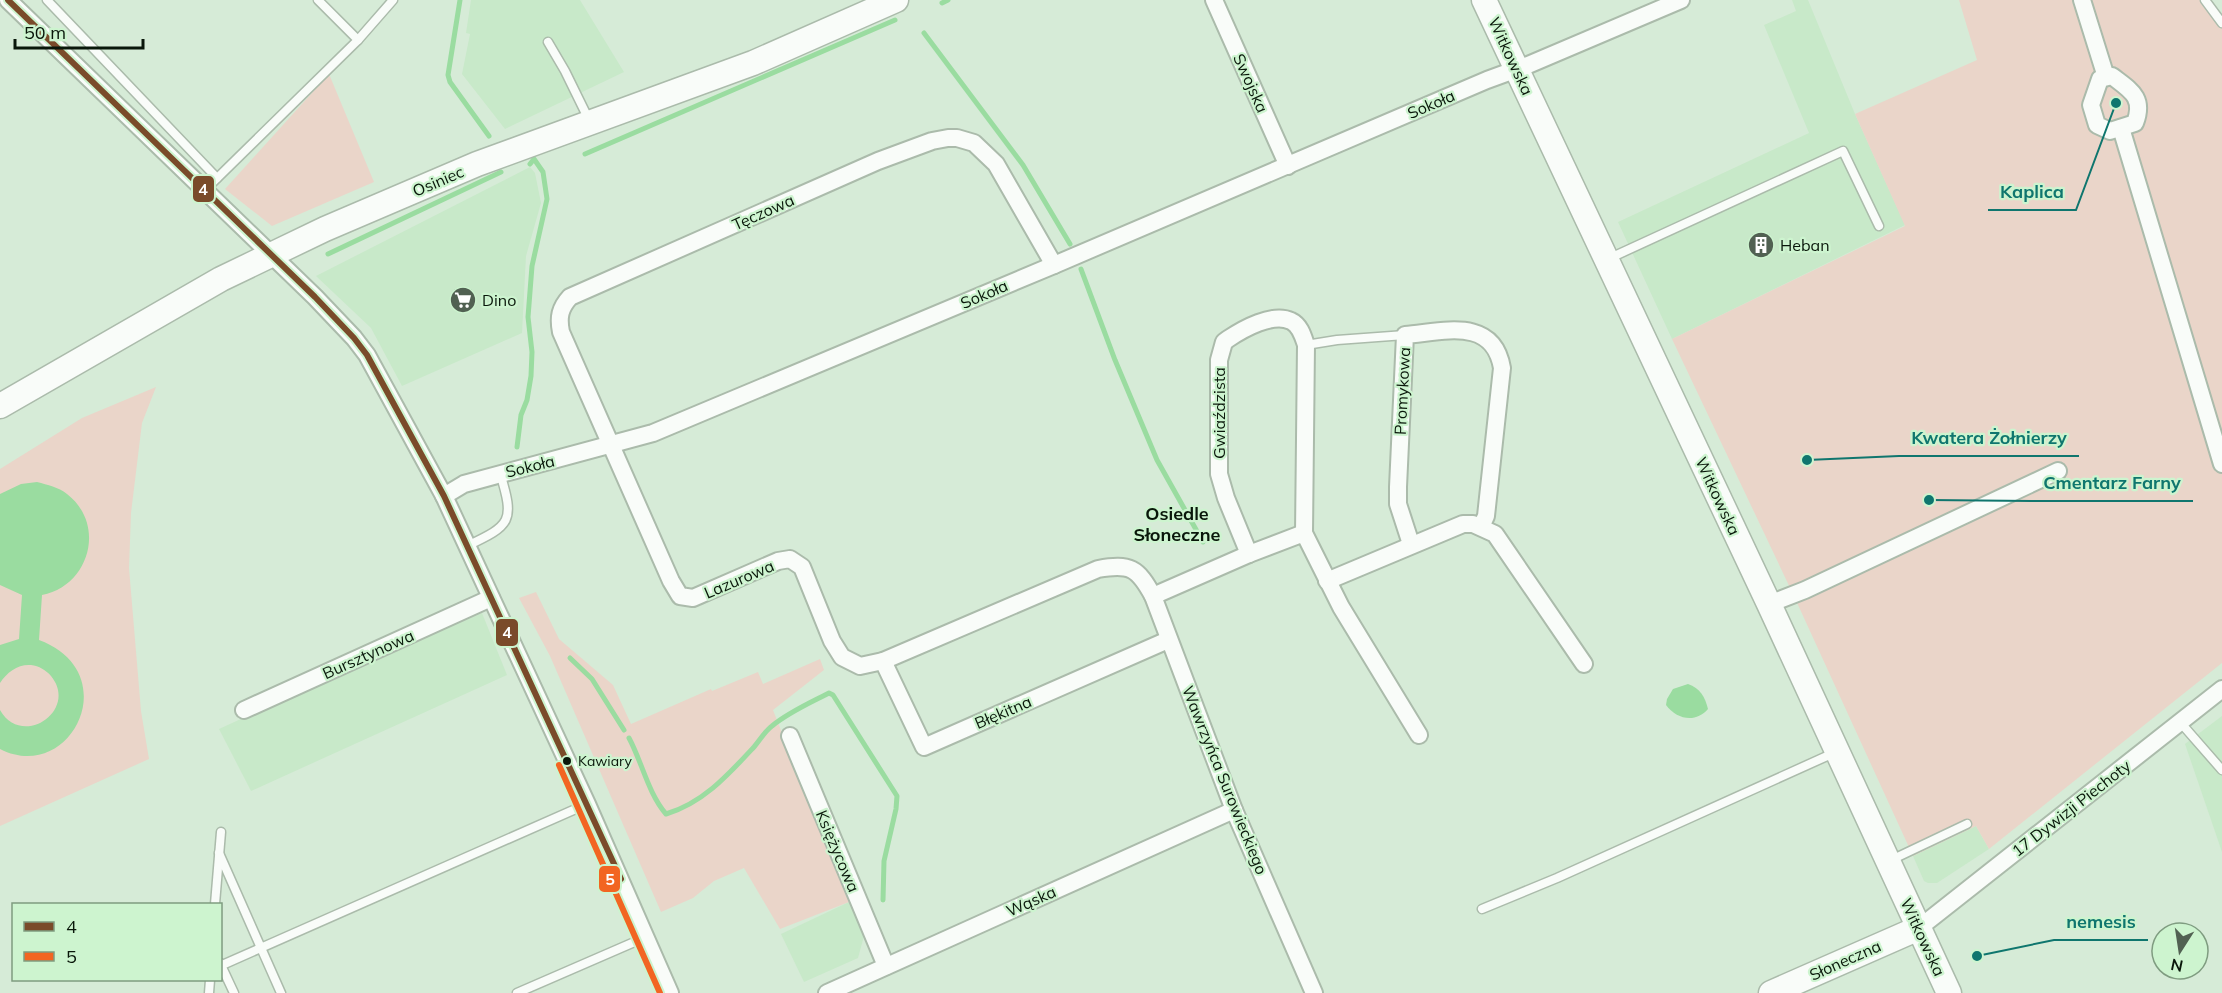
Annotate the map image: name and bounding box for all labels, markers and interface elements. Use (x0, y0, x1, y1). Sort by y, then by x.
scale bar (15, 12, 142, 50)
street label: Witkowska (1484, 14, 1538, 98)
text: 50 m (24, 21, 66, 44)
street label: Swojska (1229, 50, 1273, 116)
street label: Sokoła (1404, 85, 1458, 123)
street label: Osiniec (409, 161, 467, 201)
callout: Kaplica (1988, 174, 2076, 210)
line badge: 4 (192, 175, 215, 203)
text: 4 (198, 179, 208, 199)
text: Kaplica (2000, 180, 2064, 203)
street label: Tęczowa (729, 190, 797, 234)
building icon: Heban (1746, 230, 1776, 260)
place label: Heban (1780, 235, 1830, 255)
street label: Sokoła (957, 275, 1011, 313)
supermarket icon: Dino (448, 285, 478, 315)
place label: Dino (482, 290, 516, 310)
street label: Promykowa (1390, 347, 1414, 435)
street label: Gwiaździsta (1209, 367, 1229, 459)
callout: Kwatera Żołnierzy (1899, 420, 2079, 456)
text: Kwatera Żołnierzy (1911, 426, 2067, 449)
street label: Sokoła (503, 450, 557, 482)
street label: Witkowska (1691, 454, 1745, 538)
callout: Cmentarz Farny (2031, 465, 2193, 501)
text: Cmentarz Farny (2043, 471, 2181, 494)
district label: Osiedle Słoneczne (1134, 502, 1221, 546)
street label: Lazurowa (701, 555, 777, 603)
line badge: 4 (495, 618, 519, 647)
text: 4 (502, 622, 512, 642)
street label: Bursztynowa (319, 625, 417, 683)
street label: Wawrzyńca Surowieckiego (1178, 683, 1272, 877)
street label: Błękitna (971, 691, 1035, 733)
place label: Kawiary (578, 752, 633, 770)
marker: Kawiary (561, 755, 573, 767)
street label: 17 Dywizji Piechoty (2008, 755, 2135, 861)
street label: Księżycowa (812, 807, 864, 895)
line badge: 5 (598, 865, 621, 893)
text: 5 (605, 869, 615, 889)
street label: Wąska (1003, 881, 1059, 921)
street label: Witkowska (1896, 895, 1950, 979)
legend (12, 903, 222, 981)
callout: nemesis (2054, 904, 2148, 940)
text: nemesis (2066, 910, 2136, 933)
text: 4 (66, 915, 77, 938)
north arrow (2150, 921, 2210, 981)
street label: Słoneczna (1806, 935, 1884, 985)
text: 5 (66, 945, 77, 968)
text: N (2169, 955, 2185, 977)

